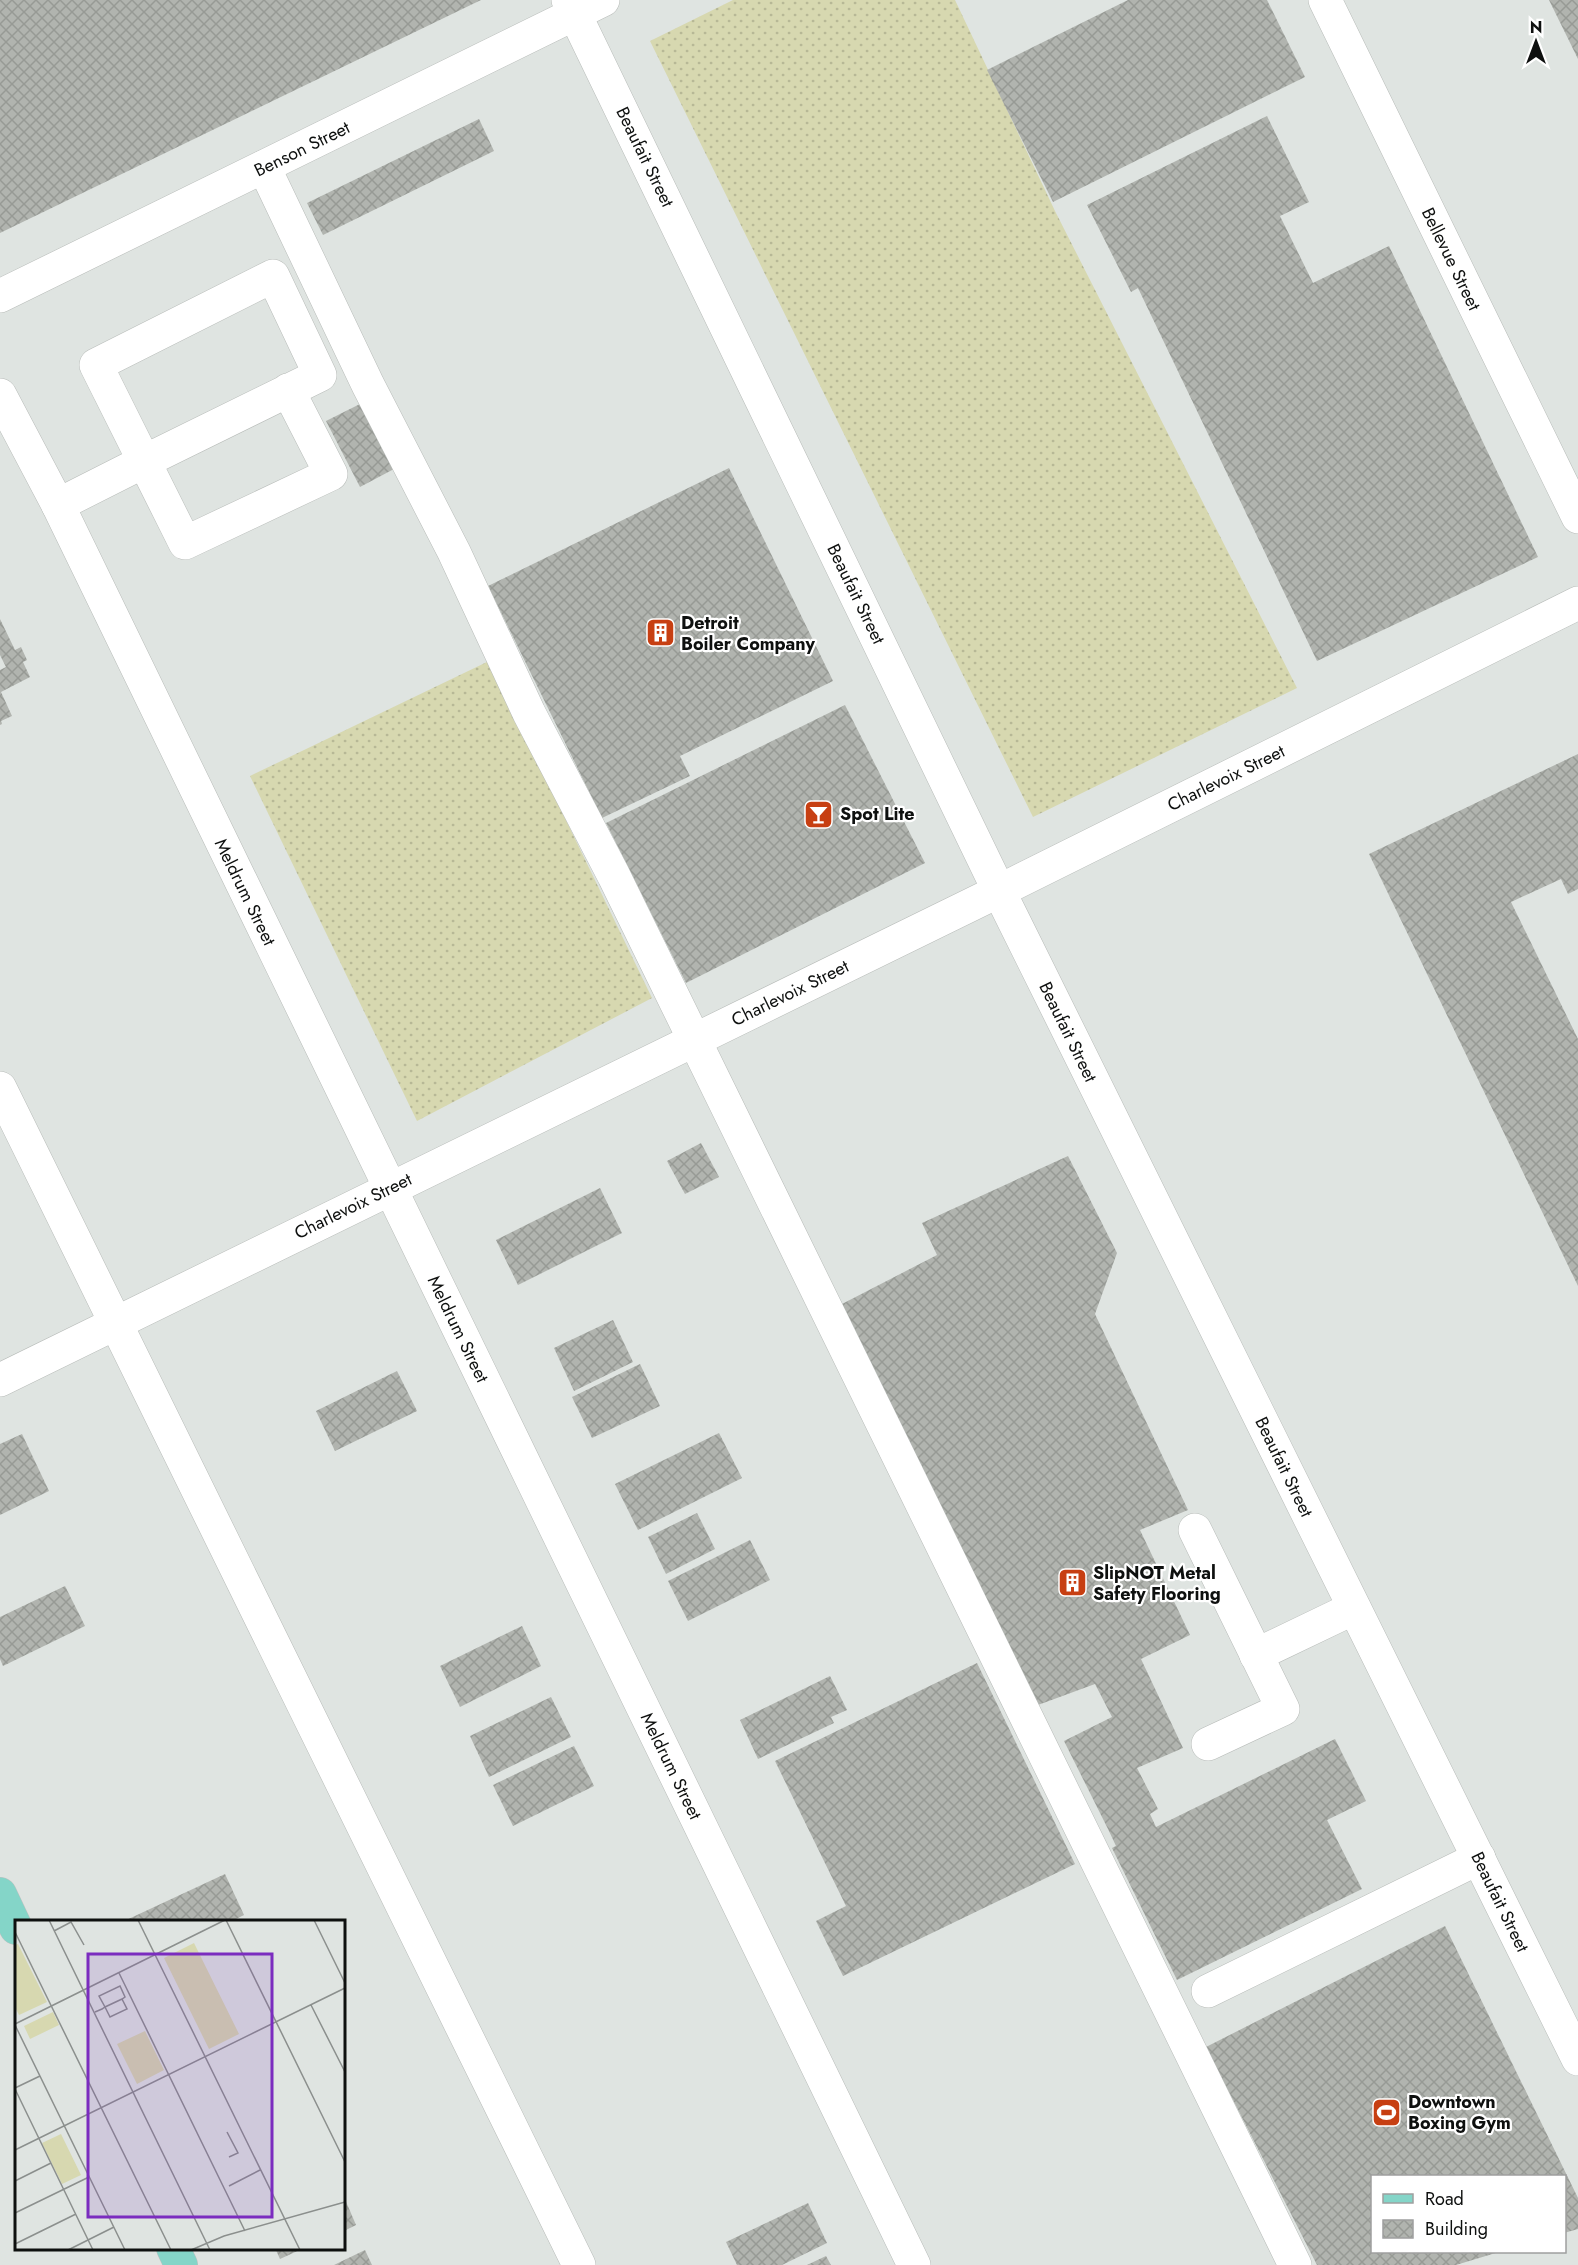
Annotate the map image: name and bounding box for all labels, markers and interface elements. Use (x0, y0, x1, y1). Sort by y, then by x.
north arrow (1506, 12, 1566, 72)
text: N (1530, 16, 1542, 39)
street label: Beaufait Street (610, 103, 681, 212)
street label: Benson Street (250, 114, 355, 183)
street label: Bellevue Street (1415, 203, 1487, 315)
street label: Beaufait Street (821, 540, 892, 649)
place label: Detroit Boiler Company (681, 610, 816, 657)
building icon: Detroit Boiler Company (644, 617, 676, 649)
street label: Charlevoix Street (1163, 738, 1290, 818)
bar icon: Spot Lite (803, 798, 835, 830)
place label: Spot Lite (840, 801, 915, 827)
street label: Meldrum Street (208, 834, 282, 951)
street label: Charlevoix Street (727, 953, 854, 1033)
street label: Beaufait Street (1033, 978, 1104, 1087)
street label: Charlevoix Street (290, 1166, 417, 1246)
street label: Meldrum Street (421, 1271, 495, 1388)
street label: Beaufait Street (1249, 1413, 1320, 1522)
place label: SlipNOT Metal Safety Flooring (1093, 1560, 1221, 1607)
building icon: SlipNOT Metal Safety Flooring (1056, 1567, 1088, 1599)
street label: Meldrum Street (634, 1708, 708, 1825)
street label: Beaufait Street (1465, 1848, 1536, 1957)
inset map (15, 1920, 345, 2250)
place label: Downtown Boxing Gym (1408, 2089, 1511, 2136)
sports icon: Downtown Boxing Gym (1371, 2096, 1403, 2128)
legend (1371, 2175, 1566, 2253)
text: Road (1425, 2186, 1464, 2212)
text: Building (1425, 2216, 1488, 2242)

